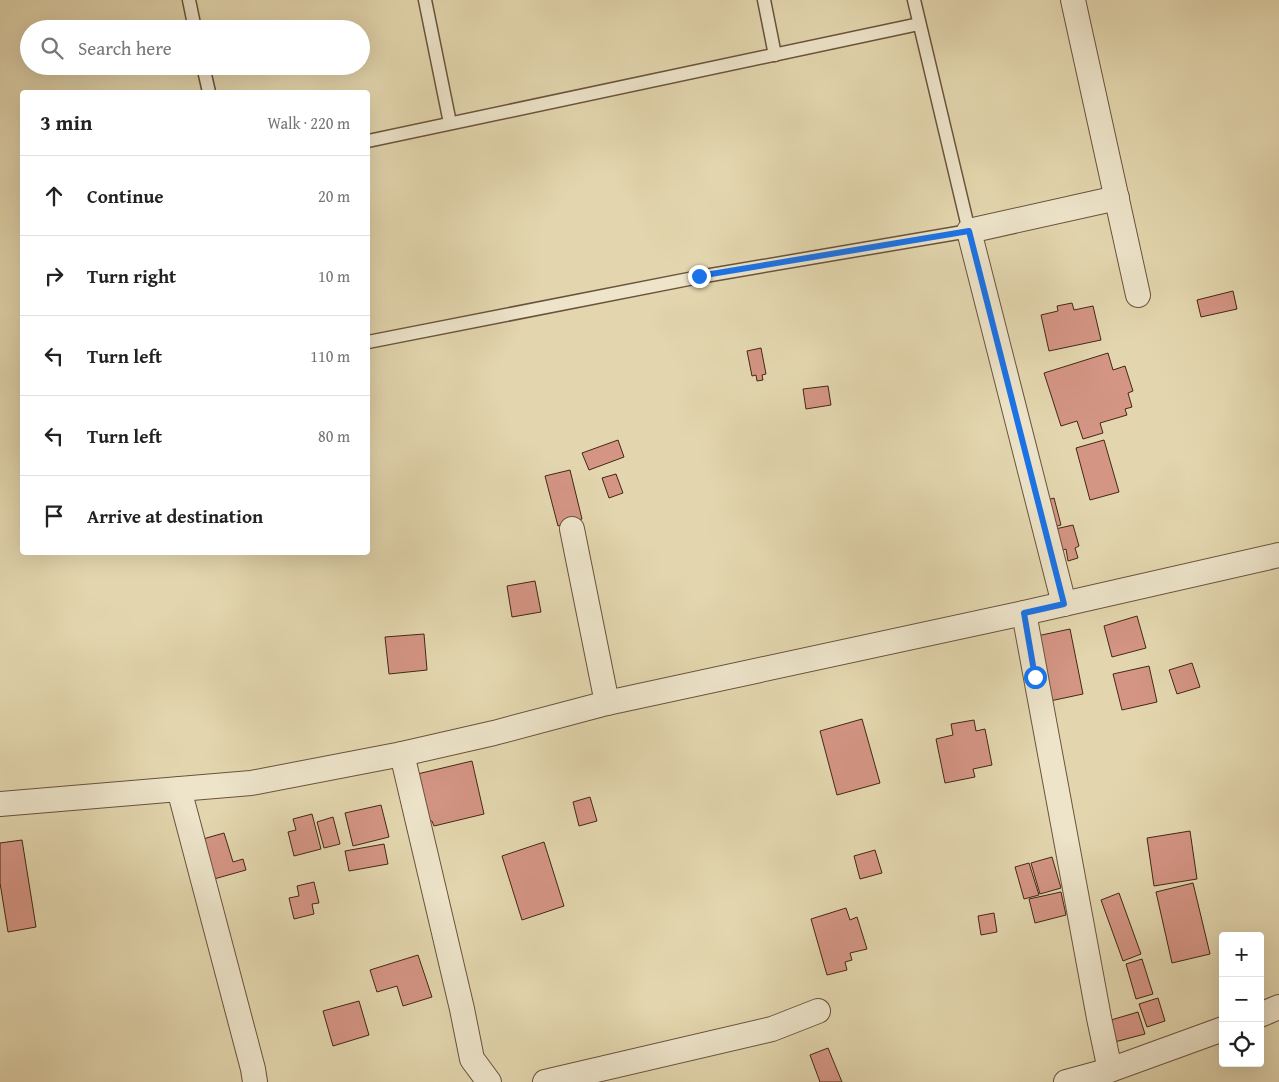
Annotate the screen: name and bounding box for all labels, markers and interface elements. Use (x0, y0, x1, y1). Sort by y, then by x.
search box (20, 20, 370, 75)
icon: search (38, 34, 66, 62)
text: Search here (78, 34, 172, 62)
text: 3 min (40, 107, 92, 138)
text: Walk · 220 m (267, 111, 350, 135)
icon: ahead (40, 182, 68, 210)
text: Continue (87, 182, 164, 210)
text: 20 m (318, 184, 350, 208)
icon: right (40, 262, 68, 290)
text: Turn right (87, 262, 176, 290)
text: 10 m (318, 264, 350, 288)
route end (688, 265, 711, 288)
icon: left (40, 342, 68, 370)
text: Turn left (87, 342, 162, 370)
text: 110 m (310, 344, 350, 368)
icon: left (40, 422, 68, 450)
text: Turn left (87, 422, 162, 450)
text: 80 m (318, 424, 350, 448)
icon: arrive (40, 502, 68, 530)
text: Arrive at destination (87, 502, 263, 530)
route start (1024, 666, 1047, 689)
map controls (1219, 932, 1264, 1067)
button: + (1219, 932, 1264, 977)
button: − (1219, 977, 1264, 1022)
button: locate (1219, 1022, 1264, 1067)

